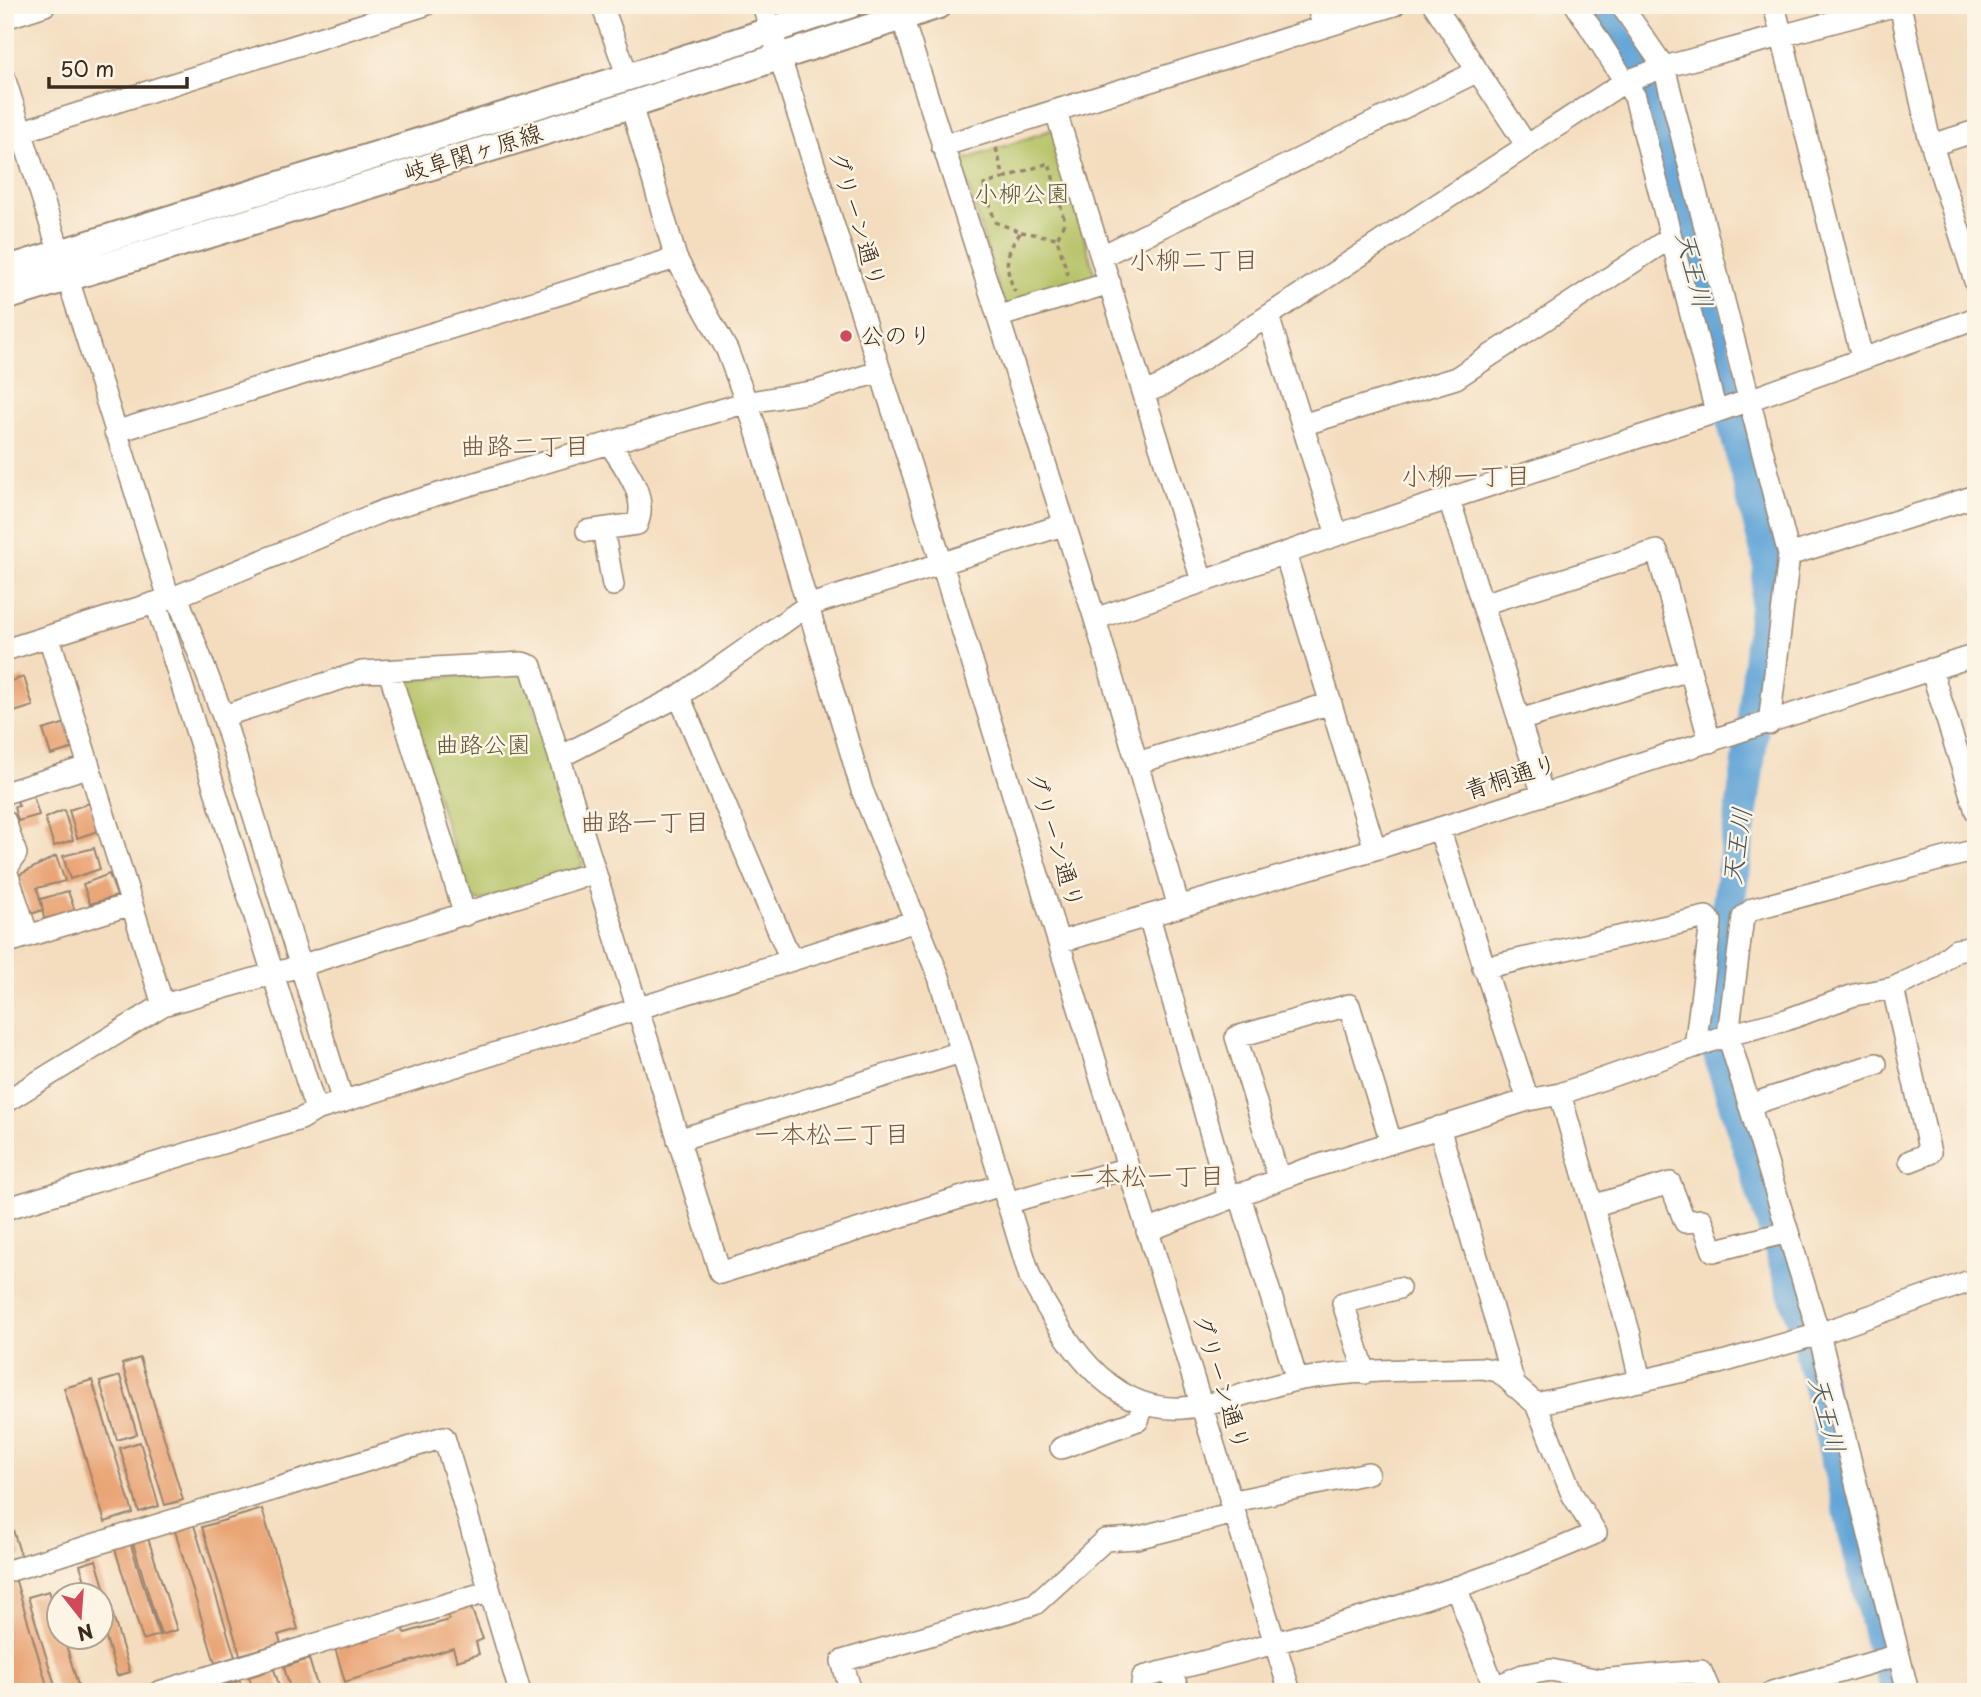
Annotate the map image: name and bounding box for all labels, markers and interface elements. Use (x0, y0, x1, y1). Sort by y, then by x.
scale bar (49, 46, 187, 90)
text: 50 m (60, 52, 114, 84)
street label: 岐阜関ヶ原線 (398, 113, 547, 189)
street label: グリーン通り (821, 145, 897, 292)
park label: 小柳公園 (974, 174, 1070, 210)
water label: 天王川 (1667, 227, 1724, 312)
district label: 小柳二丁目 (1129, 239, 1259, 278)
place label: 公のり (860, 316, 932, 352)
marker: 公のり (838, 328, 854, 344)
district label: 曲路二丁目 (460, 425, 590, 464)
district label: 小柳一丁目 (1401, 455, 1531, 494)
park label: 曲路公園 (435, 725, 531, 761)
street label: 青桐通り (1459, 743, 1562, 807)
street label: グリーン通り (1019, 766, 1095, 913)
district label: 曲路一丁目 (580, 801, 710, 840)
water label: 天王川 (1711, 804, 1760, 887)
district label: 一本松二丁目 (754, 1113, 910, 1152)
district label: 一本松一丁目 (1069, 1155, 1225, 1194)
street label: グリーン通り (1185, 1308, 1261, 1455)
water label: 天王川 (1800, 1372, 1857, 1457)
north arrow (46, 1582, 116, 1652)
text: N (74, 1618, 97, 1649)

